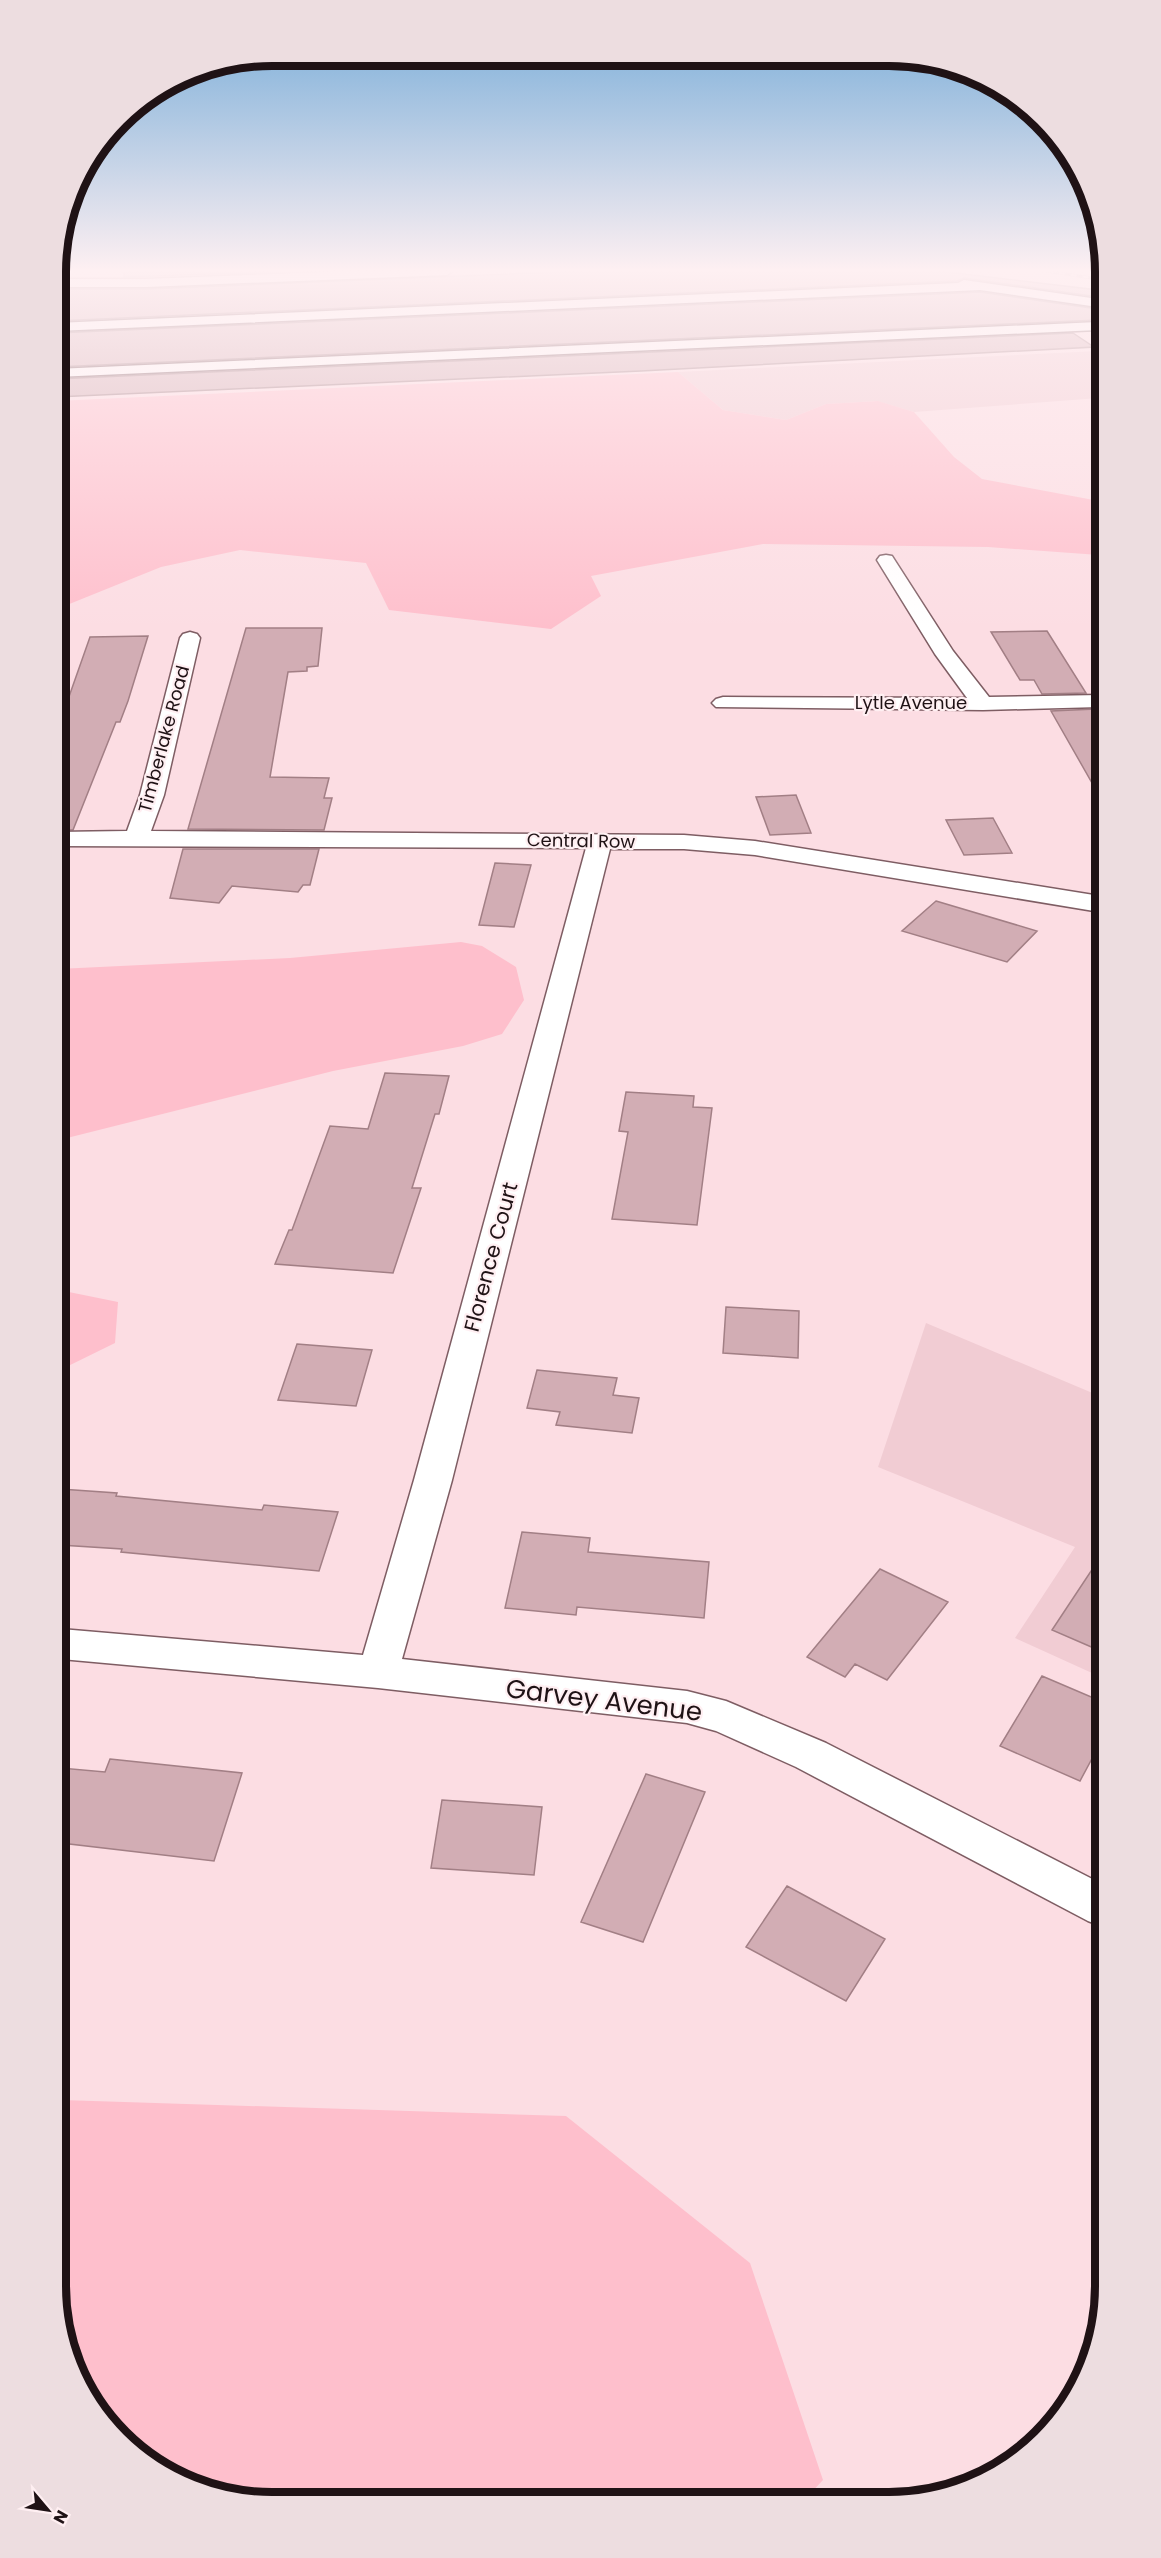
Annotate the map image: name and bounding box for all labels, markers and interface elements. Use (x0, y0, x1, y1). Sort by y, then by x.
street label: Timberlake Road (132, 663, 195, 815)
street label: Lytle Avenue (855, 690, 967, 715)
street label: Central Row (527, 827, 636, 854)
street label: Florence Court (457, 1179, 524, 1335)
street label: Garvey Avenue (504, 1670, 704, 1730)
north arrow (18, 2480, 78, 2540)
text: N (48, 2506, 74, 2528)

